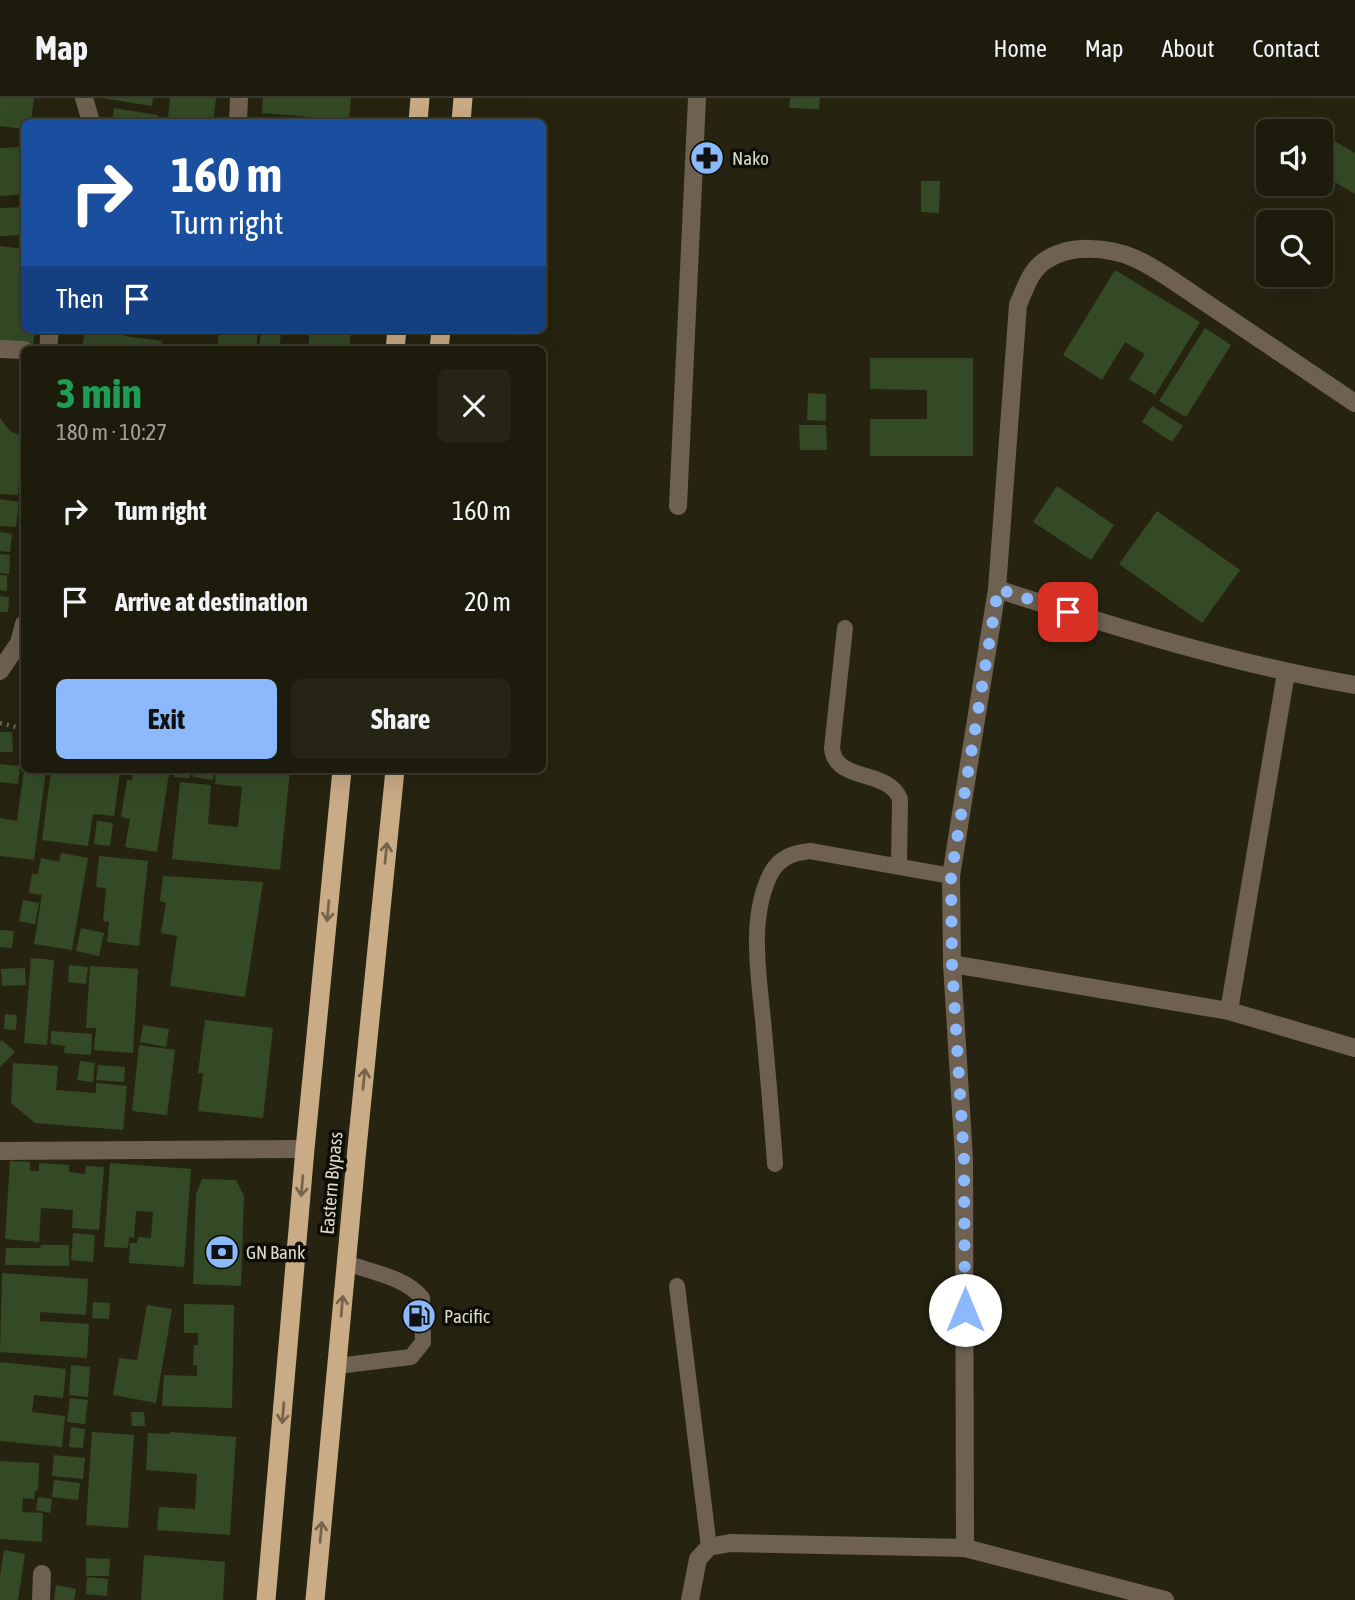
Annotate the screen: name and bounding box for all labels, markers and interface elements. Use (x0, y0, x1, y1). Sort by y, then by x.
text: Map (35, 29, 88, 67)
text: Home (993, 35, 1047, 62)
text: Map (1085, 35, 1123, 62)
text: About (1161, 35, 1214, 62)
text: Contact (1252, 35, 1320, 62)
map controls (1256, 119, 1333, 287)
button: sound (1256, 119, 1333, 196)
pharmacy icon: Nako (688, 139, 726, 177)
text: 160 m (171, 146, 282, 202)
icon: right (56, 147, 147, 238)
place label: Nako (732, 147, 769, 169)
text: Turn right (171, 204, 284, 241)
button: search (1256, 210, 1333, 287)
icon: arrive (118, 280, 156, 318)
text: Then (56, 284, 104, 314)
text: 3 min (56, 369, 142, 417)
button: close (437, 369, 511, 443)
text: 180 m · 10:27 (56, 419, 167, 445)
icon: right (56, 492, 94, 530)
text: Turn right (115, 496, 206, 526)
text: 160 m (452, 496, 511, 526)
pin (1038, 582, 1098, 642)
icon: arrive (56, 583, 94, 621)
text: Arrive at destination (115, 587, 308, 617)
text: 20 m (464, 587, 511, 617)
icon: arrive (1049, 593, 1087, 631)
button: Exit (56, 679, 277, 759)
button: Share (291, 679, 511, 759)
one-way arrow (380, 842, 393, 865)
one-way arrow (321, 899, 334, 922)
one-way arrow (357, 1068, 370, 1091)
street label: Eastern Bypass (316, 1130, 346, 1235)
one-way arrow (295, 1175, 308, 1197)
bank icon: GN Bank (203, 1233, 241, 1271)
place label: GN Bank (246, 1241, 306, 1263)
position arrow (928, 1273, 1002, 1347)
one-way arrow (336, 1295, 349, 1317)
fuel station icon: Pacific (400, 1297, 438, 1335)
place label: Pacific (444, 1305, 491, 1327)
one-way arrow (276, 1401, 289, 1424)
one-way arrow (315, 1521, 328, 1544)

